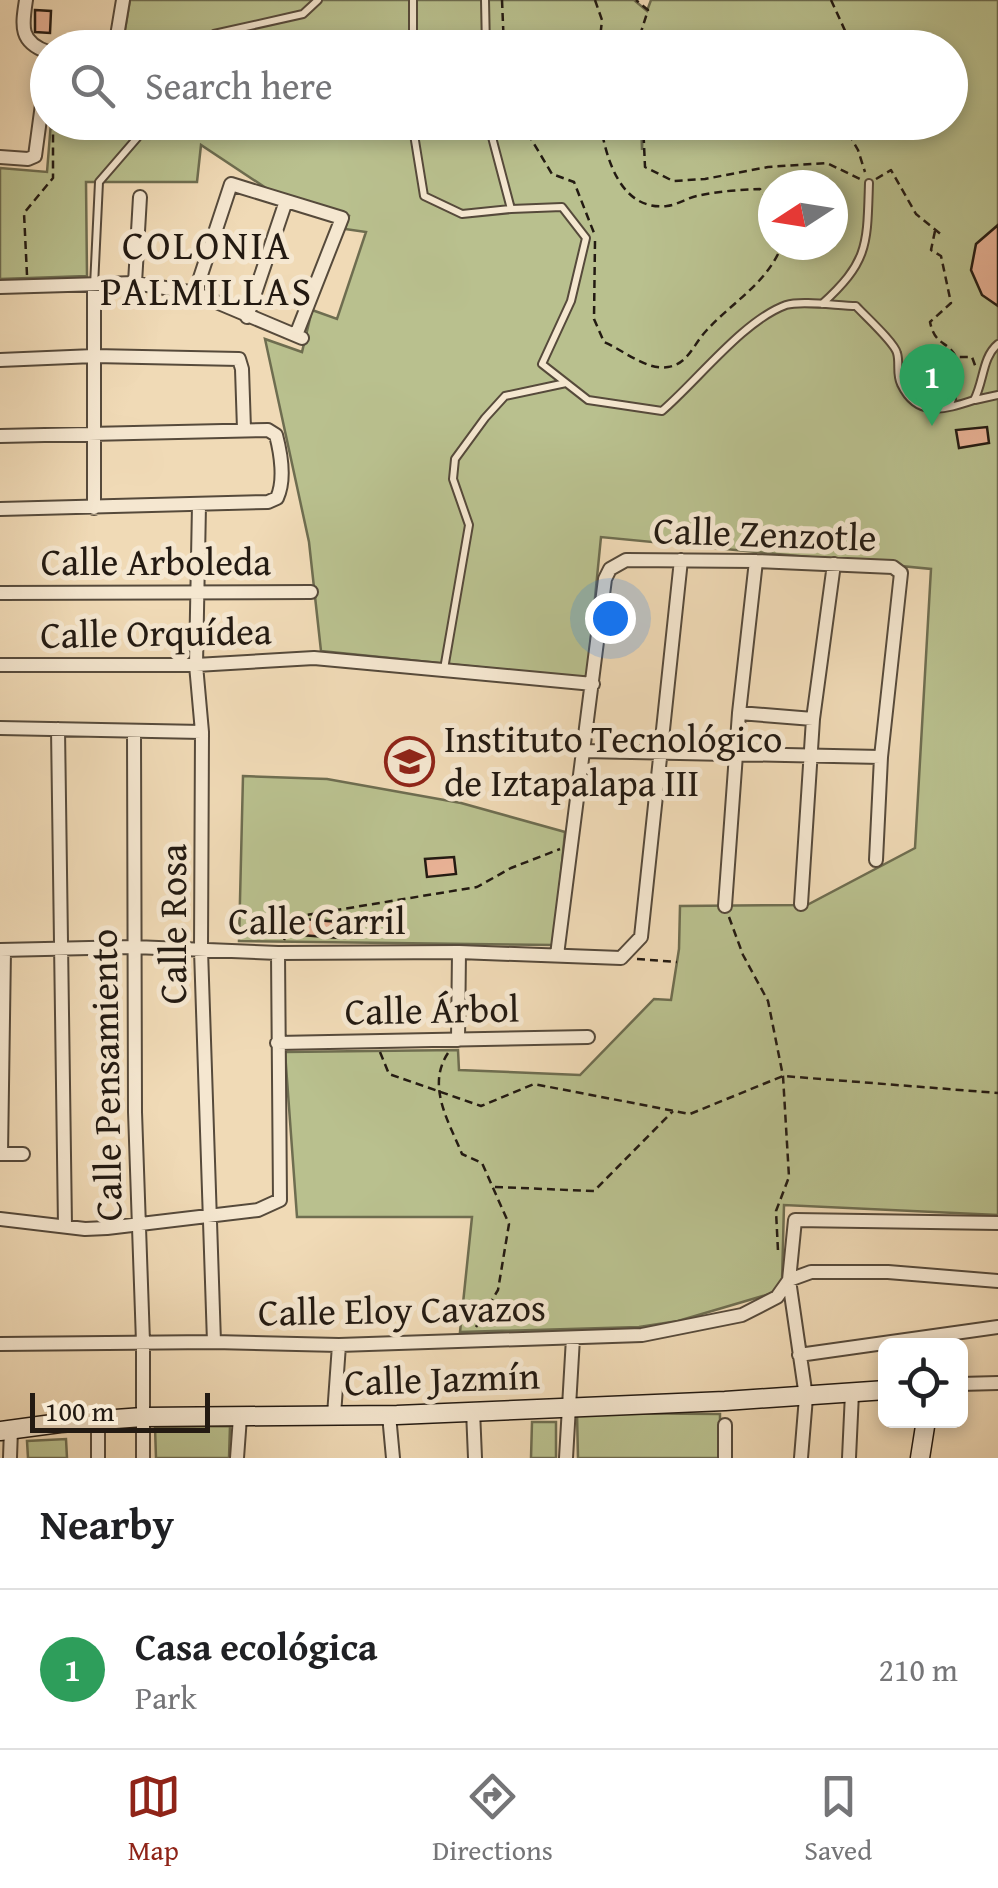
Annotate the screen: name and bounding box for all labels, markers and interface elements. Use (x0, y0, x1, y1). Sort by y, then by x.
search box (30, 30, 968, 140)
text: Search here (145, 57, 333, 113)
icon: search (65, 58, 120, 113)
north arrow (758, 170, 848, 260)
district label: COLONIA PALMILLAS (100, 215, 314, 320)
pin: 1 (900, 344, 964, 426)
street label: Calle Zenzotle (652, 501, 878, 565)
street label: Calle Arboleda (41, 533, 271, 589)
your location (585, 593, 636, 644)
street label: Calle Orquídea (40, 602, 272, 662)
place label: Instituto Tecnológico de Iztapalapa III (444, 710, 782, 810)
school or university icon: Instituto Tecnológico de Iztapalapa III (383, 735, 435, 787)
street label: Calle Rosa (144, 844, 200, 1004)
street label: Calle Carril (228, 892, 406, 948)
street label: Calle Pensamiento (74, 928, 136, 1222)
street label: Calle Árbol (344, 979, 520, 1039)
street label: Calle Eloy Cavazos (258, 1278, 546, 1340)
map controls (878, 1338, 968, 1428)
button: locate (878, 1338, 968, 1428)
street label: Calle Jazmín (343, 1347, 541, 1409)
scale bar (30, 1388, 210, 1432)
text: 100 m (45, 1390, 114, 1431)
text: Nearby (40, 1493, 174, 1554)
text: Casa ecológica (135, 1618, 377, 1674)
text: 1 (64, 1646, 81, 1693)
text: 210 m (879, 1646, 958, 1693)
text: Park (135, 1674, 197, 1721)
tab: Map (126, 1769, 181, 1870)
tab: Directions (432, 1769, 553, 1870)
tab: Saved (804, 1769, 872, 1870)

